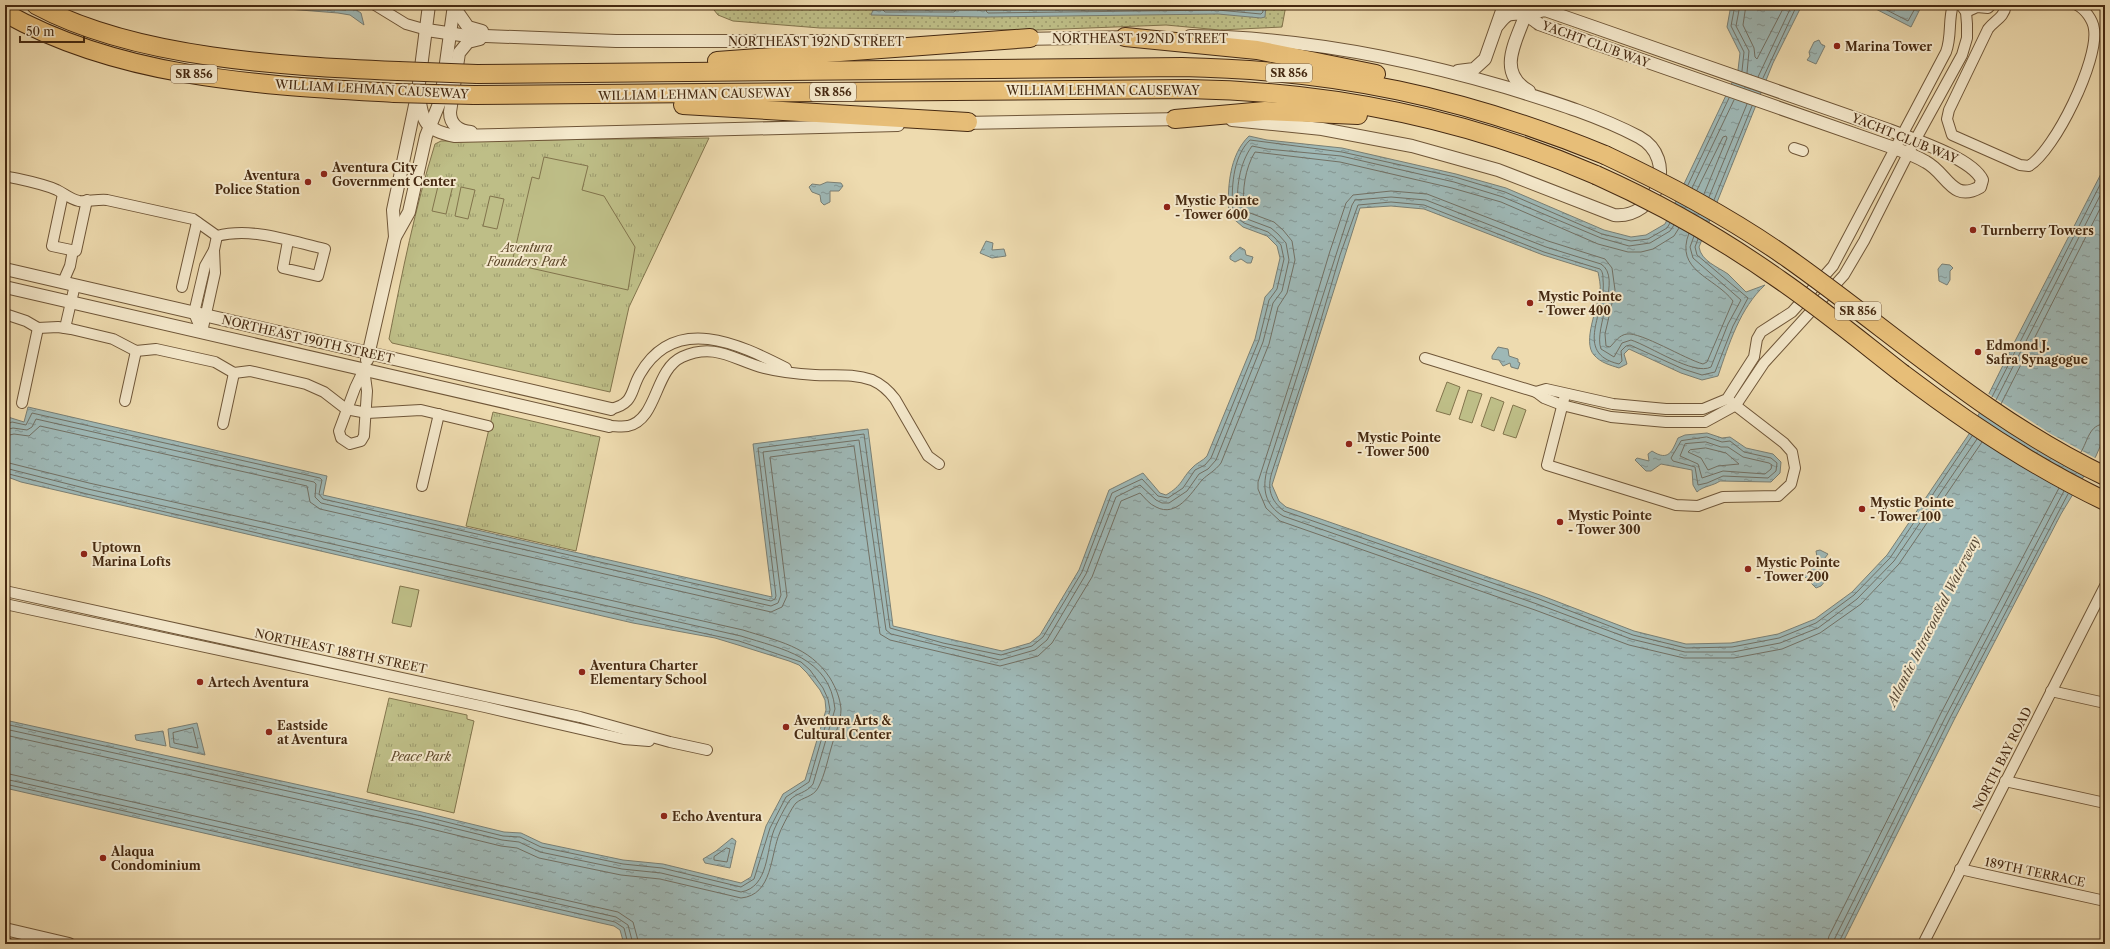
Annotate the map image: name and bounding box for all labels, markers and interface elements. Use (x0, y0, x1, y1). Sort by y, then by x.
street label: YACHT CLUB WAY (1539, 17, 1652, 71)
scale bar (20, 18, 84, 44)
text: 50 m (26, 24, 55, 39)
street label: NORTHEAST 192ND STREET (1052, 31, 1228, 46)
street label: NORTHEAST 192ND STREET (728, 34, 904, 49)
place label: Marina Tower (1845, 39, 1932, 54)
marker: Marina Tower (1832, 41, 1842, 51)
road number: SR 856 (1266, 64, 1312, 82)
road number: SR 856 (171, 65, 217, 83)
street label: WILLIAM LEHMAN CAUSEWAY (274, 76, 470, 102)
road number: SR 856 (810, 83, 856, 101)
street label: WILLIAM LEHMAN CAUSEWAY (1005, 83, 1200, 98)
street label: WILLIAM LEHMAN CAUSEWAY (597, 85, 792, 103)
street label: YACHT CLUB WAY (1849, 109, 1961, 166)
place label: Aventura City Government Center (331, 160, 456, 189)
place label: Aventura Police Station (215, 168, 301, 197)
marker: Aventura City Government Center (319, 169, 329, 179)
marker: Aventura Police Station (303, 177, 313, 187)
place label: Mystic Pointe - Tower 600 (1175, 193, 1259, 222)
marker: Mystic Pointe - Tower 600 (1162, 202, 1172, 212)
place label: Turnberry Towers (1981, 223, 2094, 238)
marker: Turnberry Towers (1968, 225, 1978, 235)
park label: Aventura Founders Park (486, 240, 568, 269)
place label: Mystic Pointe - Tower 400 (1538, 289, 1622, 318)
marker: Mystic Pointe - Tower 400 (1525, 298, 1535, 308)
road number: SR 856 (1835, 302, 1881, 320)
street label: NORTHEAST 190TH STREET (220, 312, 396, 366)
place label: Edmond J. Safra Synagogue (1986, 338, 2088, 367)
marker: Edmond J. Safra Synagogue (1973, 347, 1983, 357)
place label: Mystic Pointe - Tower 500 (1357, 430, 1441, 459)
marker: Mystic Pointe - Tower 500 (1344, 439, 1354, 449)
place label: Mystic Pointe - Tower 100 (1870, 495, 1954, 524)
marker: Mystic Pointe - Tower 100 (1857, 504, 1867, 514)
place label: Mystic Pointe - Tower 300 (1568, 508, 1652, 537)
marker: Mystic Pointe - Tower 300 (1555, 517, 1565, 527)
water label: Atlantic Intracoastal Waterway (1882, 533, 1983, 710)
place label: Uptown Marina Lofts (92, 540, 171, 569)
marker: Uptown Marina Lofts (79, 549, 89, 559)
place label: Mystic Pointe - Tower 200 (1756, 555, 1840, 584)
marker: Mystic Pointe - Tower 200 (1743, 564, 1753, 574)
street label: NORTHEAST 188TH STREET (253, 625, 429, 677)
place label: Aventura Charter Elementary School (589, 658, 707, 687)
marker: Aventura Charter Elementary School (577, 667, 587, 677)
place label: Artech Aventura (207, 675, 310, 690)
marker: Artech Aventura (195, 677, 205, 687)
street label: NORTH BAY ROAD (1969, 704, 2035, 814)
place label: Aventura Arts & Cultural Center (793, 713, 892, 742)
place label: Eastside at Aventura (277, 718, 349, 747)
marker: Aventura Arts & Cultural Center (781, 722, 791, 732)
marker: Eastside at Aventura (264, 727, 274, 737)
park label: Peace Park (390, 749, 452, 764)
place label: Echo Aventura (672, 809, 763, 824)
marker: Echo Aventura (659, 811, 669, 821)
place label: Alaqua Condominium (110, 844, 201, 873)
marker: Alaqua Condominium (98, 853, 108, 863)
street label: 189TH TERRACE (1983, 854, 2087, 890)

